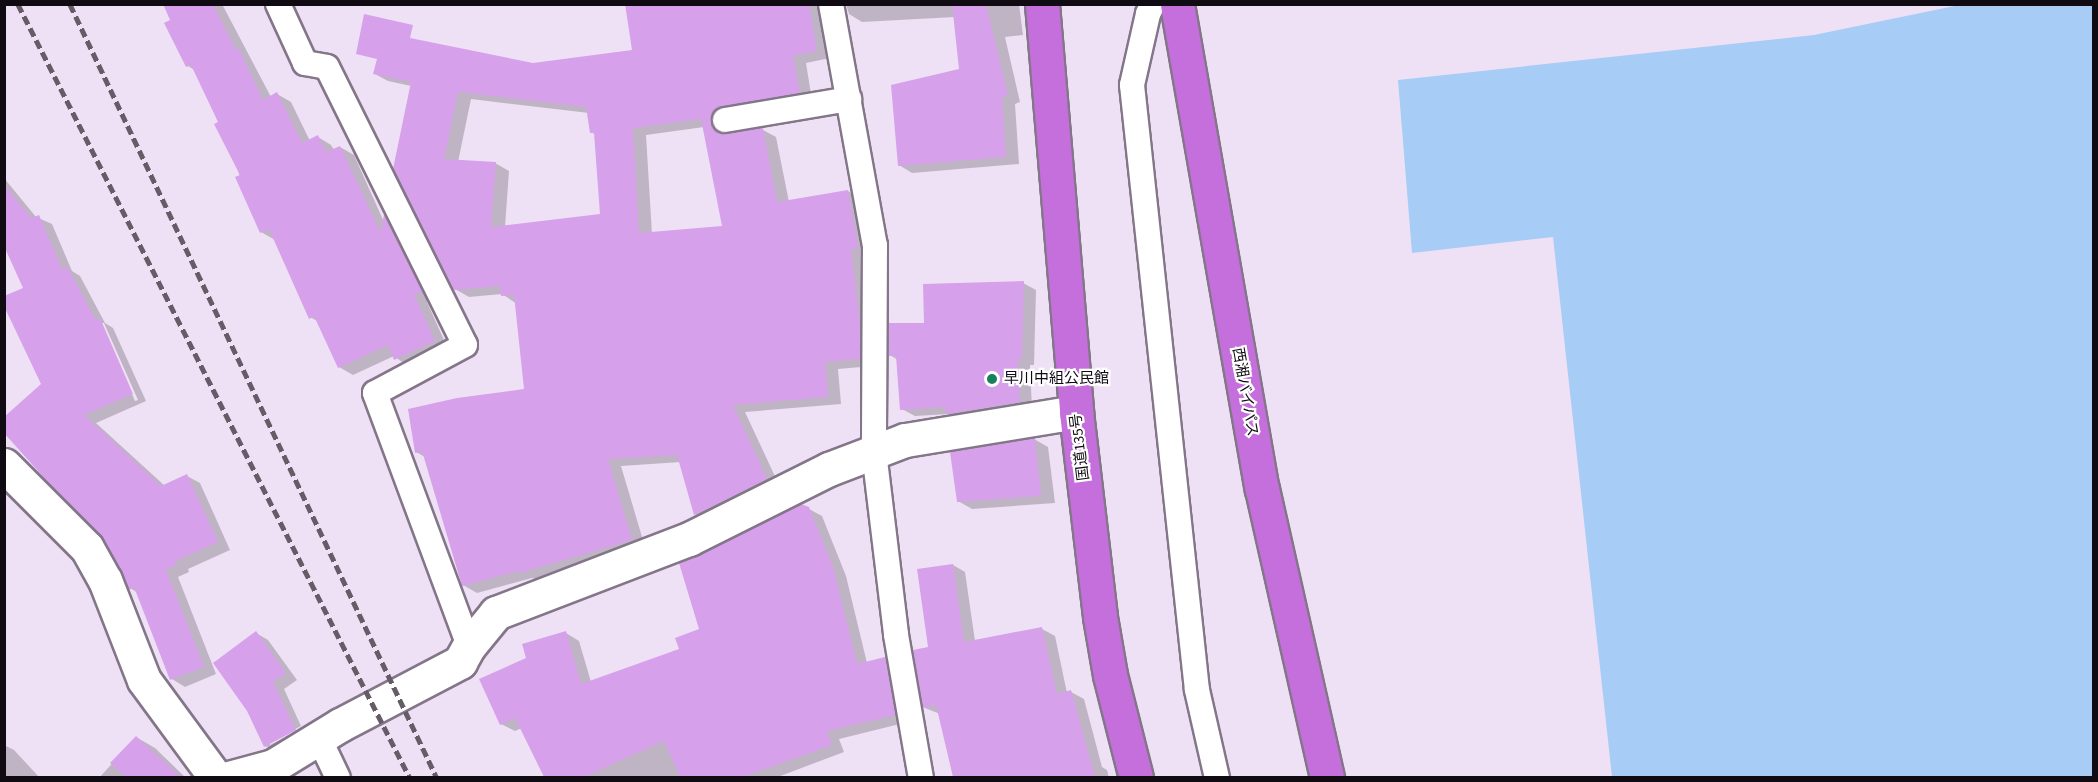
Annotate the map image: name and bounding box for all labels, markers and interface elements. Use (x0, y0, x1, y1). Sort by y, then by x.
street label: 西湘バイパス (1228, 346, 1262, 438)
place label: 早川中組公民館 (1004, 370, 1109, 388)
marker: 早川中組公民館 (985, 372, 999, 386)
street label: 国道135号 (1067, 412, 1093, 482)

